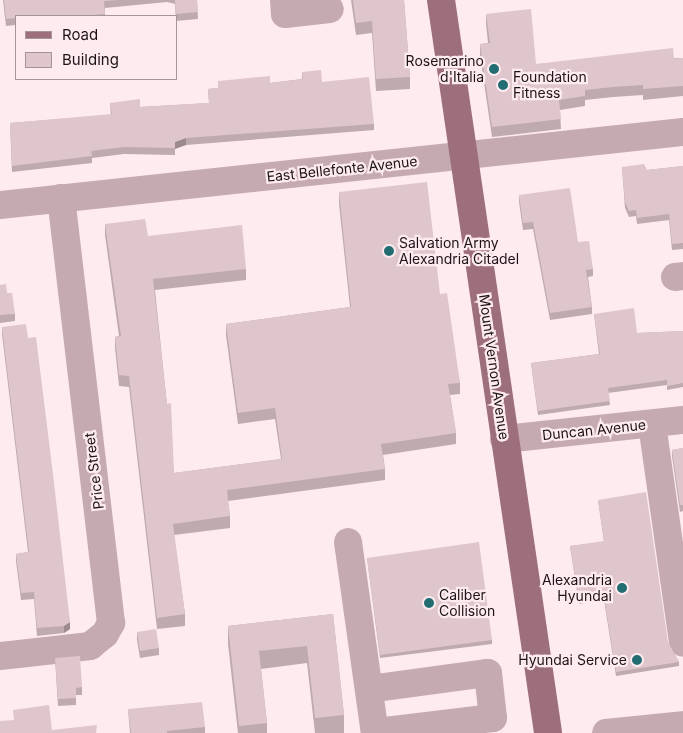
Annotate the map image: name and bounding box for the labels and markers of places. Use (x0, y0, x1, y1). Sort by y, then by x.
place label: Rosemarino d'Italia (406, 53, 484, 85)
marker: Rosemarino d'Italia (488, 63, 500, 75)
place label: Foundation Fitness (513, 69, 587, 102)
marker: Foundation Fitness (497, 79, 509, 91)
place label: Salvation Army Alexandria Citadel (399, 235, 519, 268)
marker: Salvation Army Alexandria Citadel (383, 245, 395, 257)
place label: Alexandria Hyundai (542, 572, 612, 604)
marker: Alexandria Hyundai (616, 582, 628, 594)
place label: Caliber Collision (439, 587, 495, 620)
marker: Caliber Collision (423, 597, 435, 609)
place label: Hyundai Service (518, 652, 627, 668)
marker: Hyundai Service (631, 654, 643, 666)

